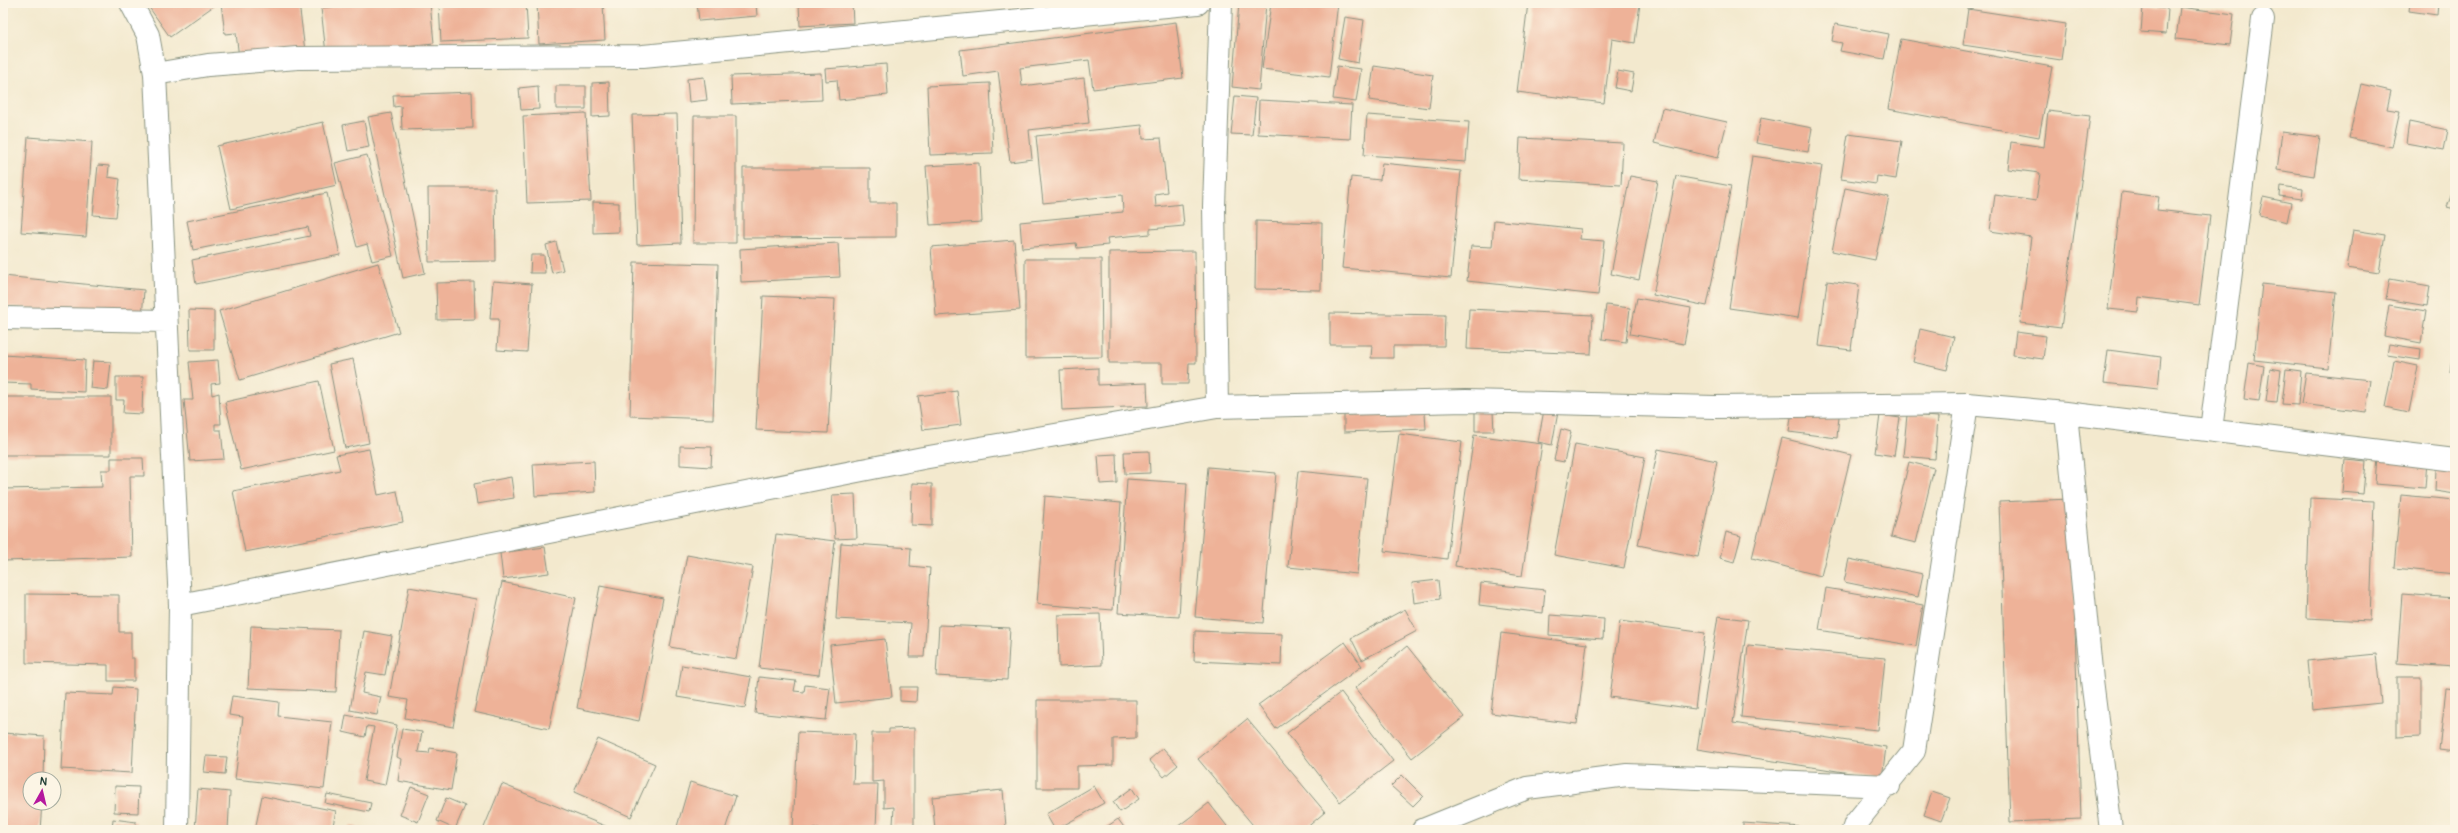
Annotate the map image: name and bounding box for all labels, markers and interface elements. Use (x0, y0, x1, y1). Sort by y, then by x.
north arrow (22, 771, 62, 811)
text: N (39, 775, 48, 789)

